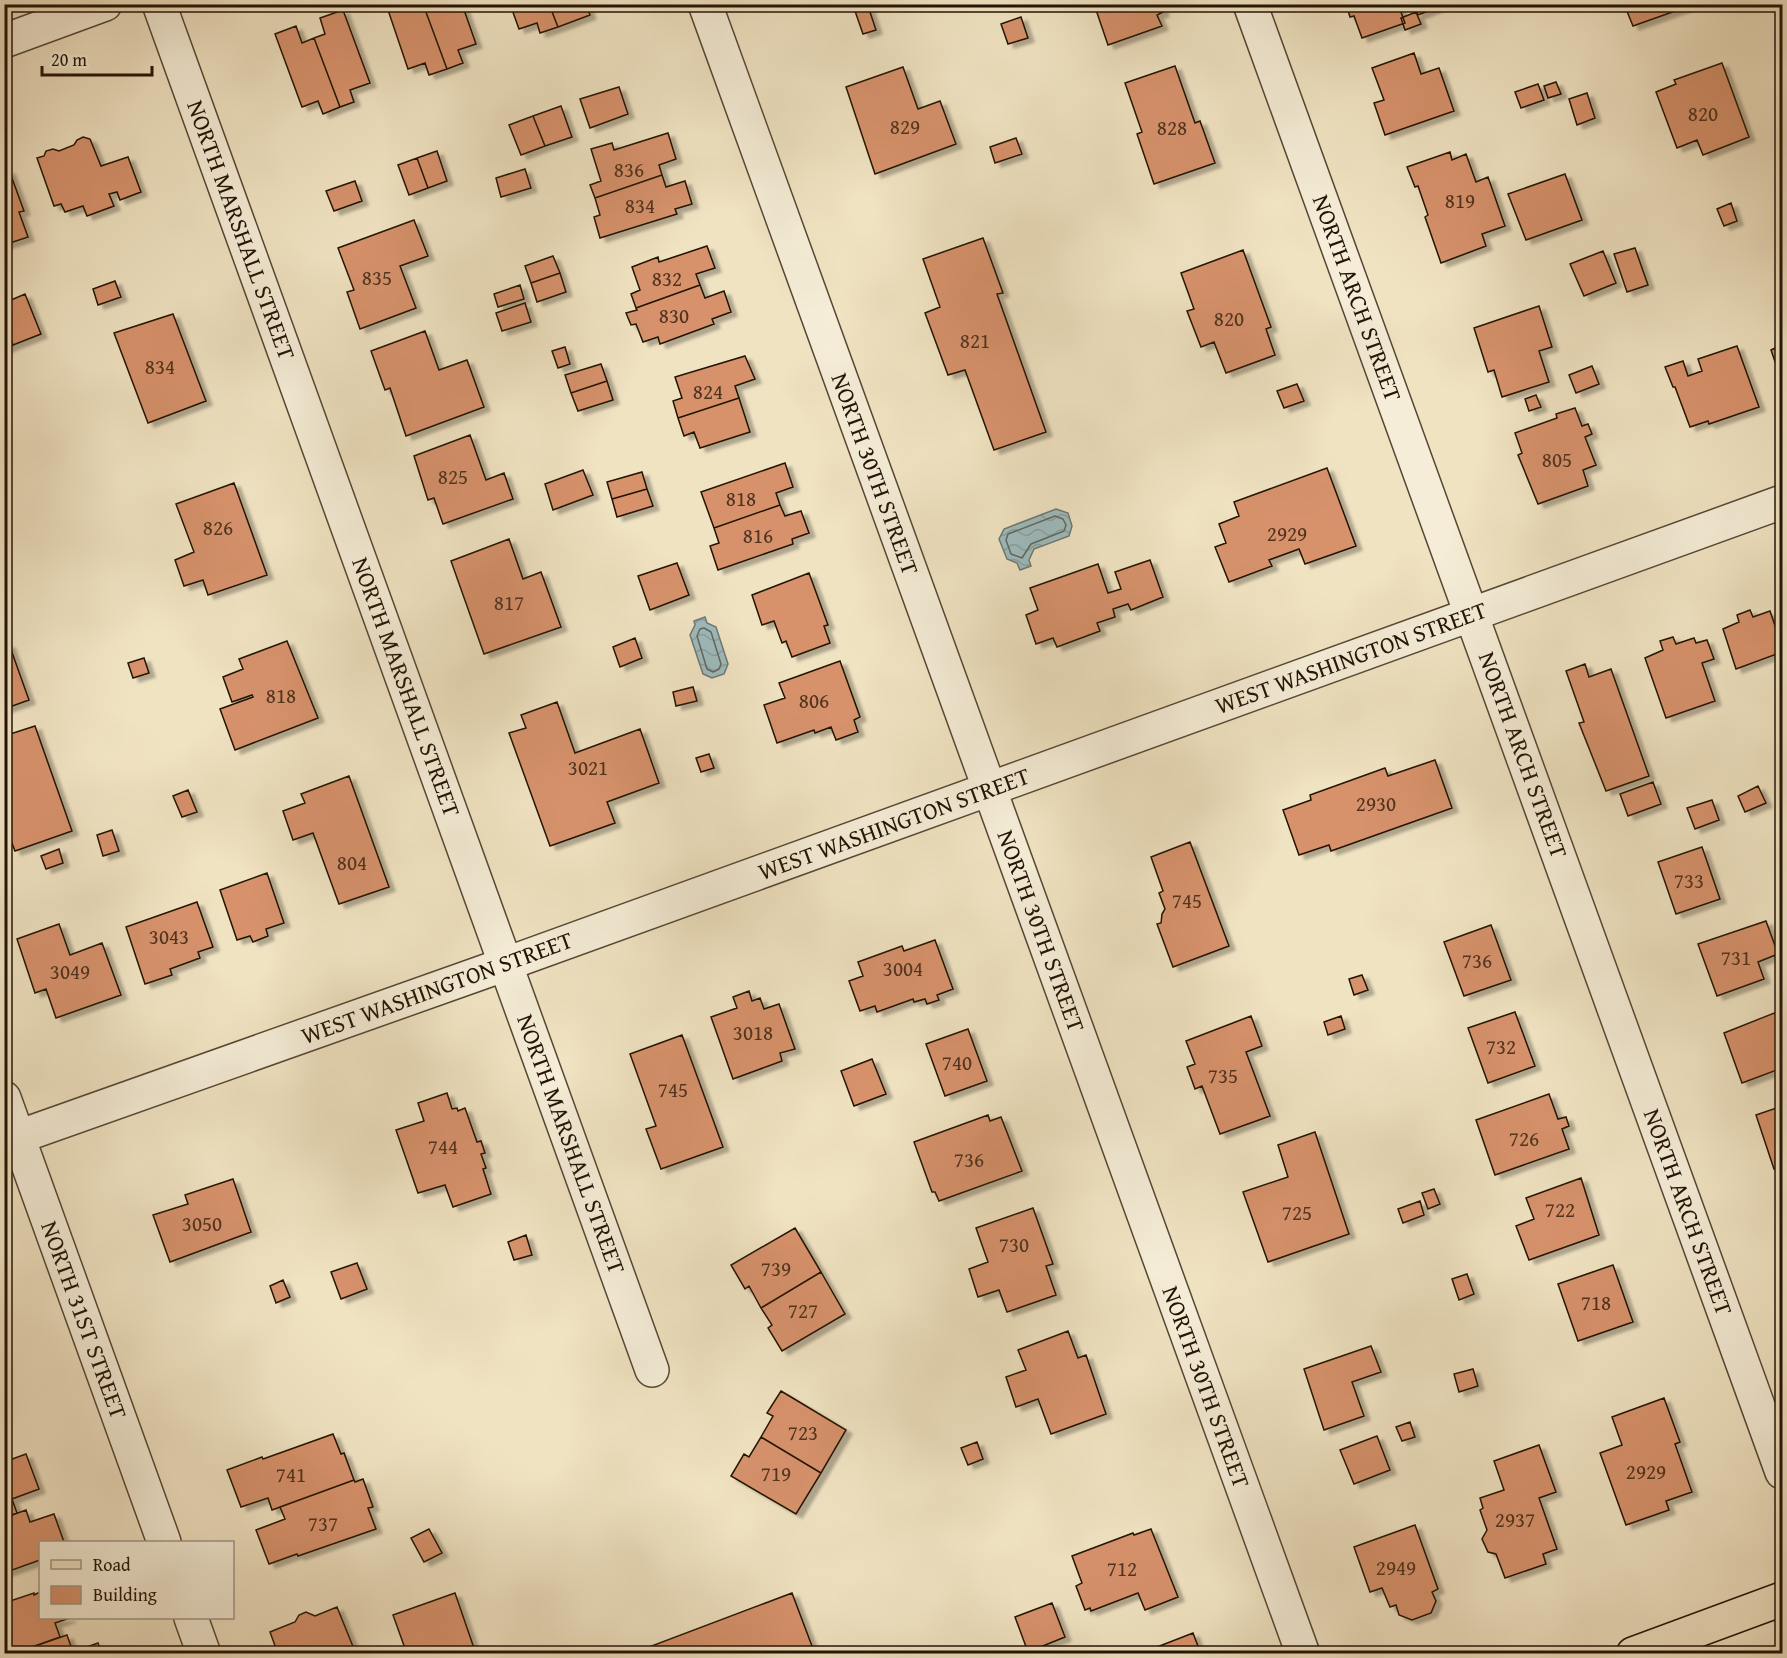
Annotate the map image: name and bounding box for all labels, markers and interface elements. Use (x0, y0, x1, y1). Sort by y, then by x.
scale bar (42, 39, 152, 77)
text: 20 m (51, 46, 87, 73)
street label: NORTH MARSHALL STREET (178, 95, 305, 365)
house number: 820 (1688, 98, 1718, 129)
house number: 829 (890, 111, 920, 142)
house number: 828 (1157, 112, 1187, 143)
house number: 836 (614, 154, 644, 185)
house number: 819 (1445, 185, 1475, 216)
house number: 834 (625, 190, 655, 221)
street label: NORTH ARCH STREET (1304, 190, 1411, 406)
house number: 835 (362, 262, 392, 293)
house number: 832 (652, 263, 682, 294)
house number: 830 (659, 300, 689, 331)
house number: 820 (1214, 303, 1244, 334)
house number: 821 (960, 325, 990, 356)
house number: 834 (145, 351, 175, 382)
street label: NORTH 30TH STREET (823, 368, 928, 580)
house number: 824 (693, 376, 723, 407)
house number: 805 (1542, 444, 1572, 475)
house number: 825 (438, 461, 468, 492)
house number: 818 (726, 483, 756, 514)
house number: 826 (203, 512, 233, 543)
house number: 2929 (1267, 518, 1307, 549)
house number: 816 (743, 520, 773, 551)
street label: NORTH MARSHALL STREET (343, 552, 470, 822)
house number: 817 (494, 587, 524, 618)
street label: WEST WASHINGTON STREET (1210, 592, 1492, 723)
street label: NORTH ARCH STREET (1470, 647, 1577, 863)
house number: 818 (266, 680, 296, 711)
house number: 806 (799, 685, 829, 716)
house number: 3021 (568, 752, 608, 783)
street label: WEST WASHINGTON STREET (753, 758, 1035, 889)
house number: 2930 (1356, 788, 1396, 819)
street label: NORTH 30TH STREET (989, 825, 1094, 1037)
house number: 804 (337, 847, 367, 878)
house number: 733 (1674, 865, 1704, 896)
house number: 745 (1172, 885, 1202, 916)
house number: 3043 (149, 921, 189, 952)
street label: WEST WASHINGTON STREET (296, 922, 578, 1053)
house number: 731 (1721, 942, 1751, 973)
house number: 736 (1462, 945, 1492, 976)
house number: 3004 (883, 953, 923, 984)
house number: 3049 (50, 956, 90, 987)
street label: NORTH MARSHALL STREET (508, 1009, 635, 1279)
house number: 3018 (733, 1017, 773, 1048)
house number: 732 (1486, 1031, 1516, 1062)
house number: 740 (942, 1047, 972, 1078)
house number: 735 (1208, 1060, 1238, 1091)
house number: 745 (658, 1074, 688, 1105)
street label: NORTH ARCH STREET (1635, 1104, 1742, 1320)
house number: 726 (1509, 1123, 1539, 1154)
house number: 744 (428, 1131, 458, 1162)
house number: 736 (954, 1144, 984, 1175)
house number: 722 (1545, 1194, 1575, 1225)
house number: 725 (1282, 1197, 1312, 1228)
house number: 3050 (182, 1208, 222, 1239)
street label: NORTH 31ST STREET (32, 1216, 137, 1424)
house number: 730 (999, 1229, 1029, 1260)
house number: 739 (761, 1253, 791, 1284)
street label: NORTH 30TH STREET (1154, 1281, 1259, 1493)
house number: 718 (1581, 1287, 1611, 1318)
house number: 727 (788, 1295, 818, 1326)
house number: 723 (788, 1417, 818, 1448)
house number: 2929 (1626, 1456, 1666, 1487)
house number: 719 (761, 1458, 791, 1489)
house number: 741 (276, 1459, 306, 1490)
house number: 2937 (1495, 1504, 1535, 1535)
house number: 737 (308, 1508, 338, 1539)
legend (39, 1541, 234, 1619)
text: Road (93, 1551, 131, 1578)
house number: 2949 (1376, 1552, 1416, 1583)
house number: 712 (1107, 1553, 1137, 1584)
text: Building (93, 1581, 157, 1608)

